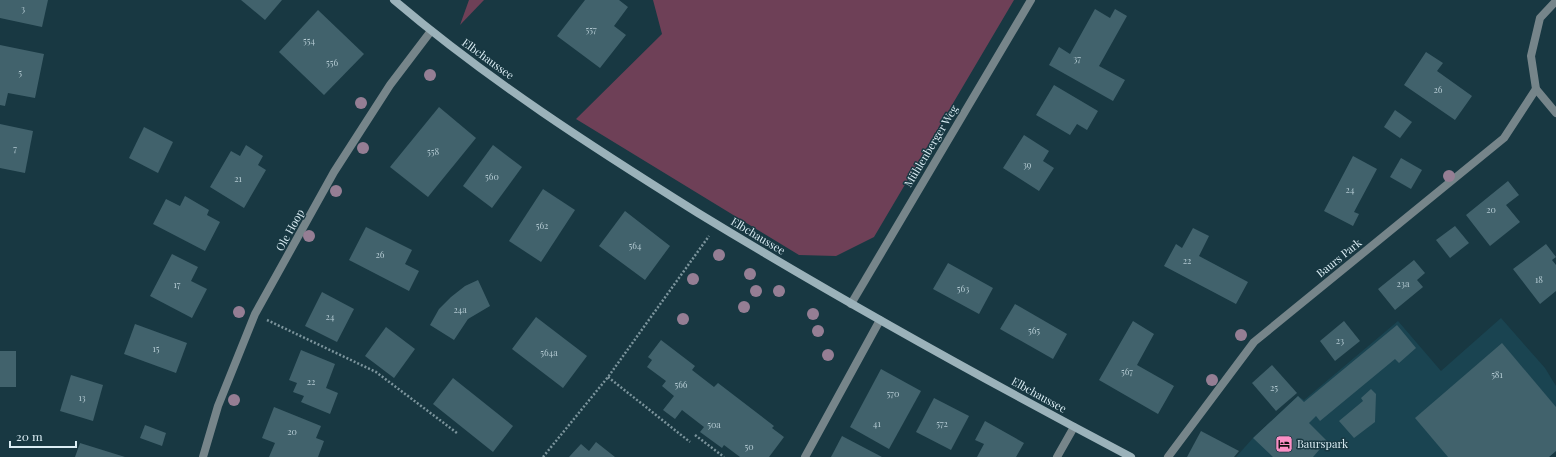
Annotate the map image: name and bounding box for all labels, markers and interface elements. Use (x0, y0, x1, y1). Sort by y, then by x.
house number: 3 (21, 2, 25, 14)
house number: 557 (585, 23, 597, 35)
house number: 554 (303, 34, 316, 46)
street label: Elbchaussee (459, 35, 518, 83)
house number: 37 (1073, 52, 1081, 64)
house number: 556 (326, 56, 338, 68)
house number: 5 (18, 66, 22, 78)
house number: 26 (1434, 83, 1443, 95)
street label: Mühlenberger Weg (900, 102, 961, 189)
house number: 7 (13, 142, 17, 154)
house number: 558 (427, 145, 439, 157)
house number: 39 (1023, 158, 1032, 170)
house number: 560 (485, 170, 499, 182)
house number: 21 (234, 172, 242, 184)
house number: 24 (1346, 183, 1355, 195)
house number: 20 (1486, 203, 1496, 215)
street label: Ole Hoop (272, 206, 307, 253)
street label: Elbchaussee (728, 214, 789, 258)
house number: 562 (536, 219, 548, 231)
street label: Baurs Park (1313, 235, 1364, 280)
house number: 564 (629, 239, 642, 251)
house number: 26 (376, 248, 385, 260)
house number: 22 (1183, 254, 1191, 266)
house number: 18 (1535, 273, 1543, 285)
house number: 23a (1397, 277, 1410, 289)
house number: 17 (174, 278, 181, 290)
house number: 563 (957, 282, 969, 294)
house number: 24a (453, 303, 467, 315)
house number: 24 (326, 310, 335, 322)
house number: 565 (1028, 324, 1040, 336)
house number: 23 (1336, 334, 1344, 346)
house number: 15 (153, 342, 160, 354)
house number: 564a (540, 346, 558, 358)
house number: 567 (1121, 365, 1133, 377)
house number: 581 (1491, 368, 1504, 380)
street label: Elbchaussee (1009, 373, 1070, 416)
house number: 22 (307, 375, 315, 387)
house number: 566 (674, 378, 688, 390)
house number: 25 (1270, 381, 1278, 393)
house number: 570 (887, 387, 899, 399)
house number: 13 (78, 391, 86, 403)
house number: 41 (873, 417, 882, 429)
house number: 572 (936, 417, 948, 429)
house number: 50a (707, 418, 721, 430)
scale bar (10, 423, 76, 449)
house number: 20 (287, 425, 297, 437)
text: 20 m (16, 428, 43, 444)
hotel icon: Baurspark (1274, 434, 1294, 454)
place label: Baurspark (1297, 436, 1348, 451)
house number: 50 (744, 440, 754, 452)

